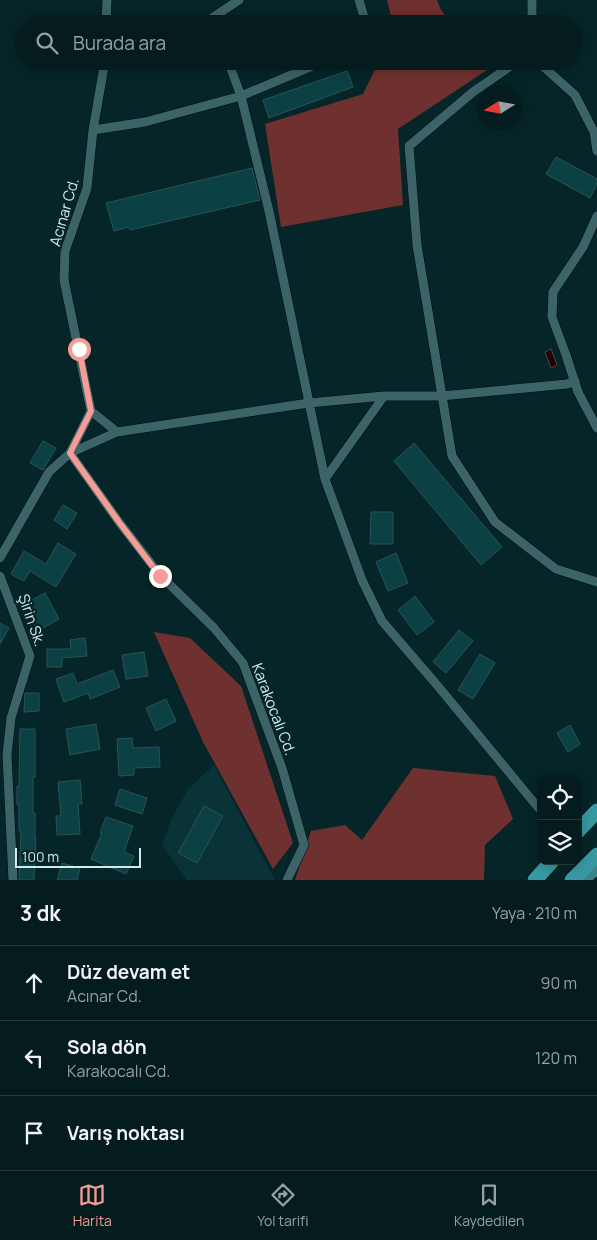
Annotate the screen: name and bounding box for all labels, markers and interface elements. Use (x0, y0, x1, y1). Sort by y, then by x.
search box (15, 15, 582, 70)
icon: search (33, 29, 61, 57)
text: Burada ara (73, 30, 166, 56)
north arrow (477, 85, 522, 130)
street label: Acınar Cd. (44, 175, 84, 249)
route start (68, 338, 91, 361)
route end (149, 565, 172, 588)
street label: Şirin Sk. (13, 591, 51, 649)
street label: Karakocalı Cd. (247, 660, 301, 758)
map controls (537, 775, 582, 865)
button: locate (537, 775, 582, 820)
button: layers (537, 820, 582, 865)
scale bar (15, 845, 141, 868)
text: 100 m (22, 847, 59, 866)
text: 3 dk (20, 899, 61, 927)
text: Yaya · 210 m (492, 902, 577, 924)
text: Düz devam et (67, 959, 190, 985)
icon: ahead (20, 969, 48, 997)
text: 90 m (541, 972, 577, 994)
text: Acınar Cd. (67, 985, 142, 1007)
text: Sola dön (67, 1034, 147, 1060)
icon: left (20, 1044, 48, 1072)
text: 120 m (535, 1047, 577, 1069)
text: Karakocalı Cd. (67, 1060, 170, 1082)
icon: arrive (20, 1119, 48, 1147)
text: Varış noktası (67, 1120, 185, 1146)
tab: Harita (73, 1181, 112, 1230)
tab: Yol tarifi (257, 1181, 308, 1230)
tab: Kaydedilen (454, 1181, 524, 1230)

